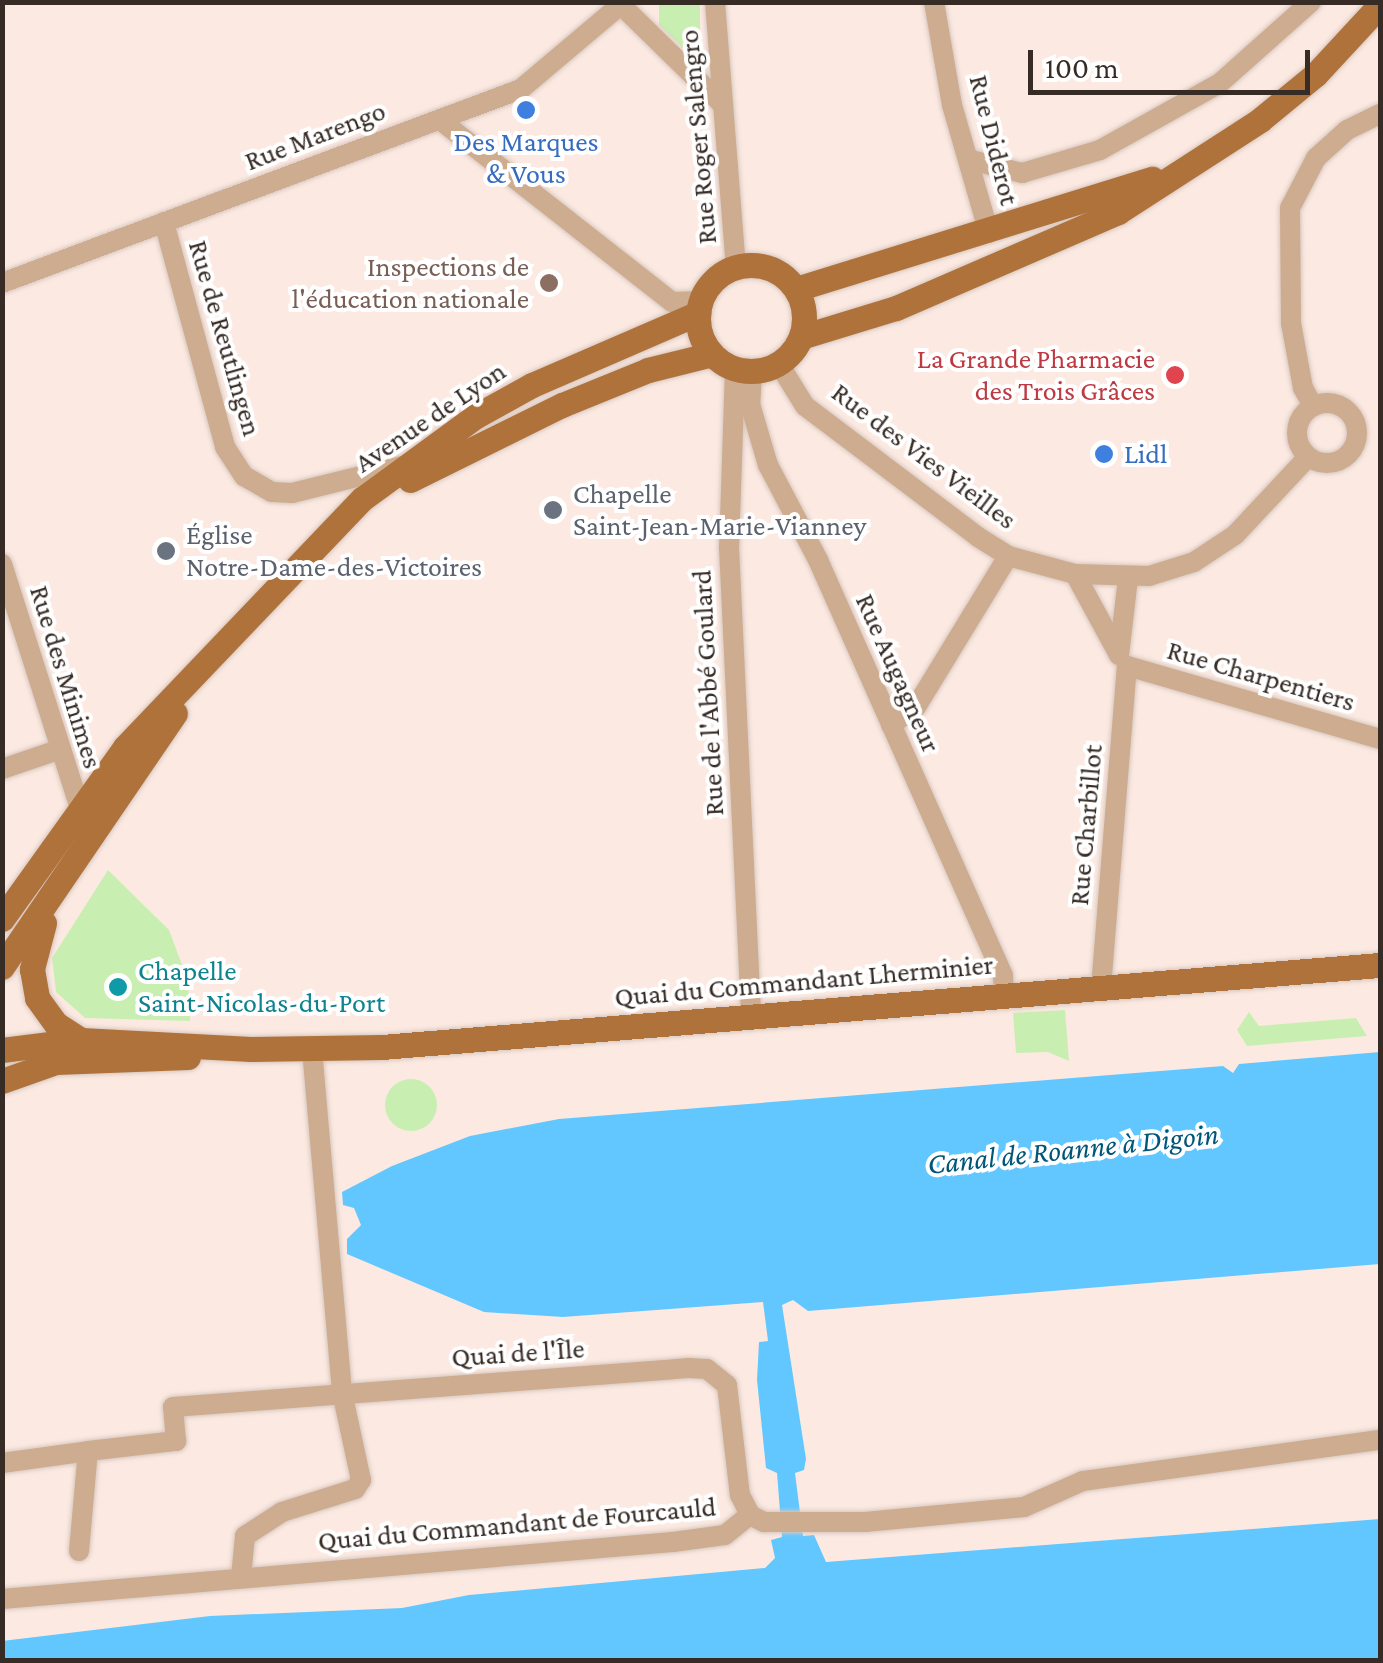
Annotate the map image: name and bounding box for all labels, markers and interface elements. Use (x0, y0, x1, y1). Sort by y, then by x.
street label: Rue Roger Salengro (672, 28, 724, 246)
scale bar (1033, 30, 1316, 92)
text: 100 m (1045, 51, 1119, 84)
street label: Rue Diderot (962, 71, 1026, 209)
street label: Rue Marengo (240, 94, 390, 178)
marker: Des Marques & Vous (515, 99, 537, 121)
place label: Des Marques & Vous (453, 125, 599, 191)
street label: Rue de Reutlingen (181, 236, 269, 440)
place label: Inspections de l'éducation nationale (292, 250, 529, 316)
marker: Inspections de l'éducation nationale (538, 272, 560, 294)
place label: La Grande Pharmacie des Trois Grâces (917, 342, 1155, 408)
street label: Avenue de Lyon (348, 354, 512, 480)
marker: La Grande Pharmacie des Trois Grâces (1164, 364, 1186, 386)
street label: Rue des Vies Vieilles (825, 376, 1023, 536)
place label: Lidl (1124, 437, 1167, 471)
marker: Lidl (1093, 443, 1115, 465)
place label: Chapelle Saint-Jean-Marie-Vianney (573, 477, 866, 543)
marker: Chapelle Saint-Jean-Marie-Vianney (542, 499, 564, 521)
place label: Église Notre-Dame-des-Victoires (186, 518, 482, 584)
marker: Église Notre-Dame-des-Victoires (155, 540, 177, 562)
street label: Rue de l'Abbé Goulard (685, 569, 731, 817)
street label: Rue des Minimes (22, 581, 110, 773)
street label: Rue Augagneur (848, 588, 948, 758)
street label: Rue Charpentiers (1163, 633, 1359, 719)
street label: Rue Charbillot (1062, 743, 1110, 907)
street label: Quai du Commandant Lherminier (613, 948, 995, 1014)
place label: Chapelle Saint-Nicolas-du-Port (138, 954, 385, 1020)
marker: Chapelle Saint-Nicolas-du-Port (107, 976, 129, 998)
water label: Canal de Roanne à Digoin (926, 1116, 1220, 1182)
street label: Quai de l'Île (450, 1332, 586, 1374)
street label: Quai du Commandant de Fourcauld (316, 1490, 718, 1558)

